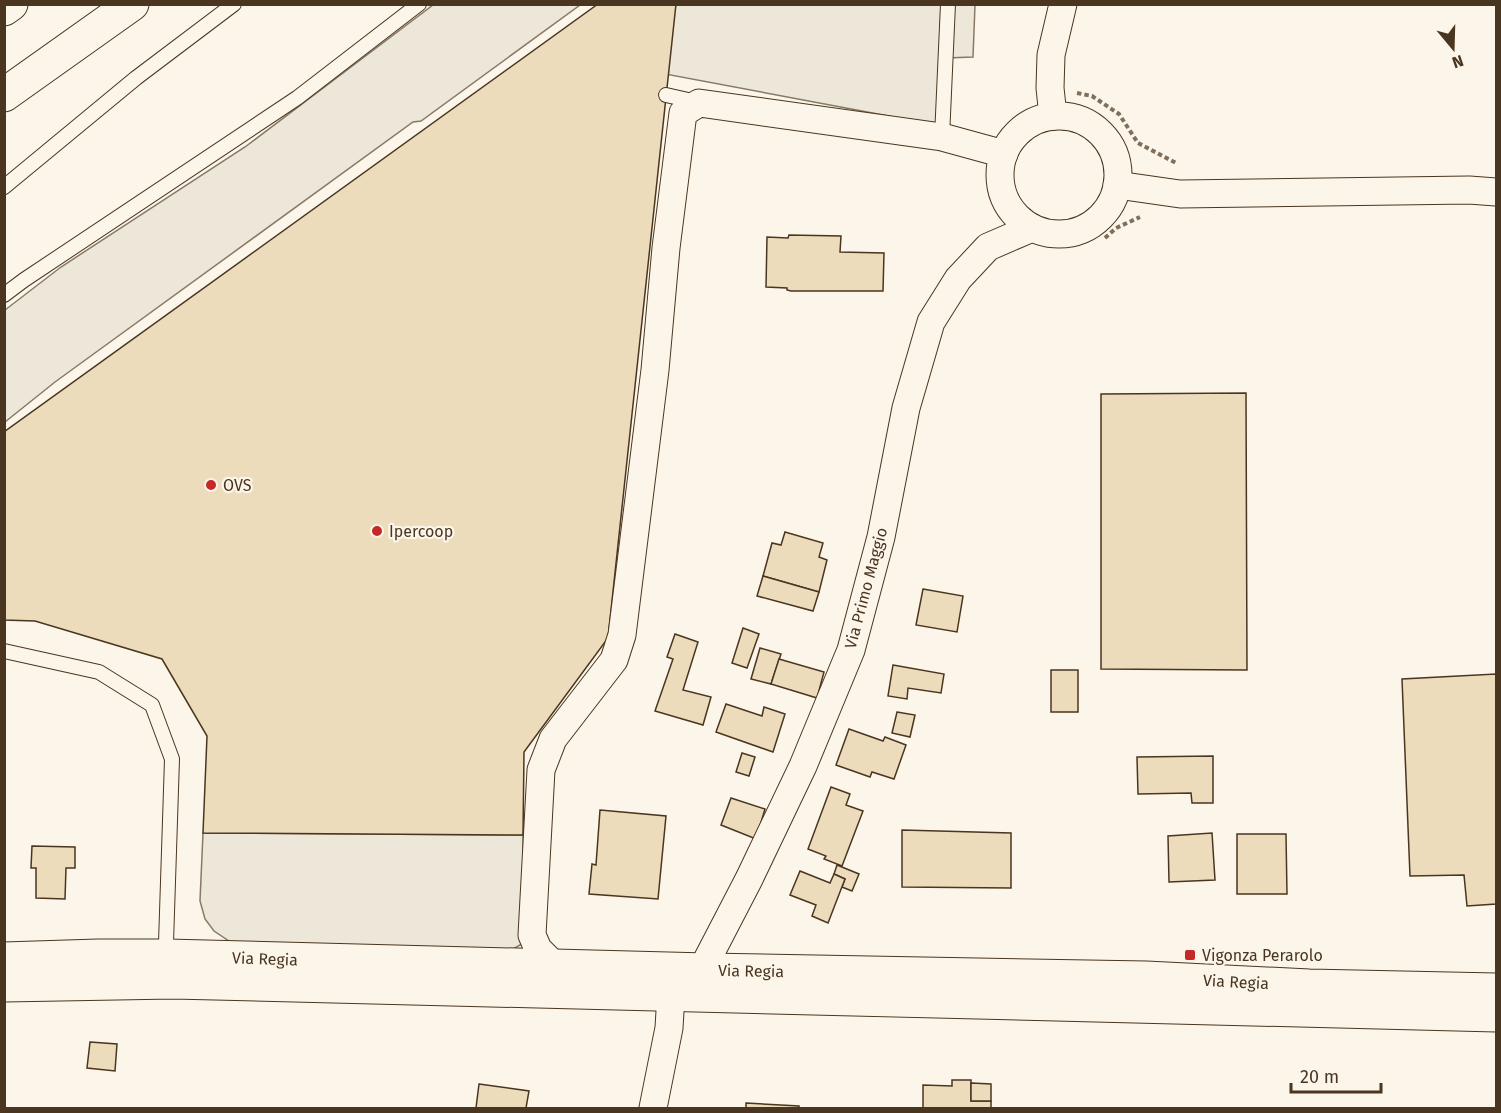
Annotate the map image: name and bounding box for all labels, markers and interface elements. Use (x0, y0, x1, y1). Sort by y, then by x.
north arrow (1423, 18, 1483, 78)
text: N (1450, 51, 1466, 72)
place label: OVS (223, 476, 252, 495)
marker: OVS (204, 478, 218, 492)
place label: Ipercoop (389, 522, 453, 541)
marker: Ipercoop (370, 524, 384, 538)
street label: Via Primo Maggio (841, 525, 891, 651)
place label: Vigonza Perarolo (1202, 946, 1323, 965)
street label: Via Regia (232, 948, 298, 970)
marker: Vigonza Perarolo (1183, 948, 1197, 962)
street label: Via Regia (718, 961, 784, 981)
street label: Via Regia (1203, 971, 1269, 993)
scale bar (1291, 1056, 1381, 1094)
text: 20 m (1300, 1066, 1339, 1088)

